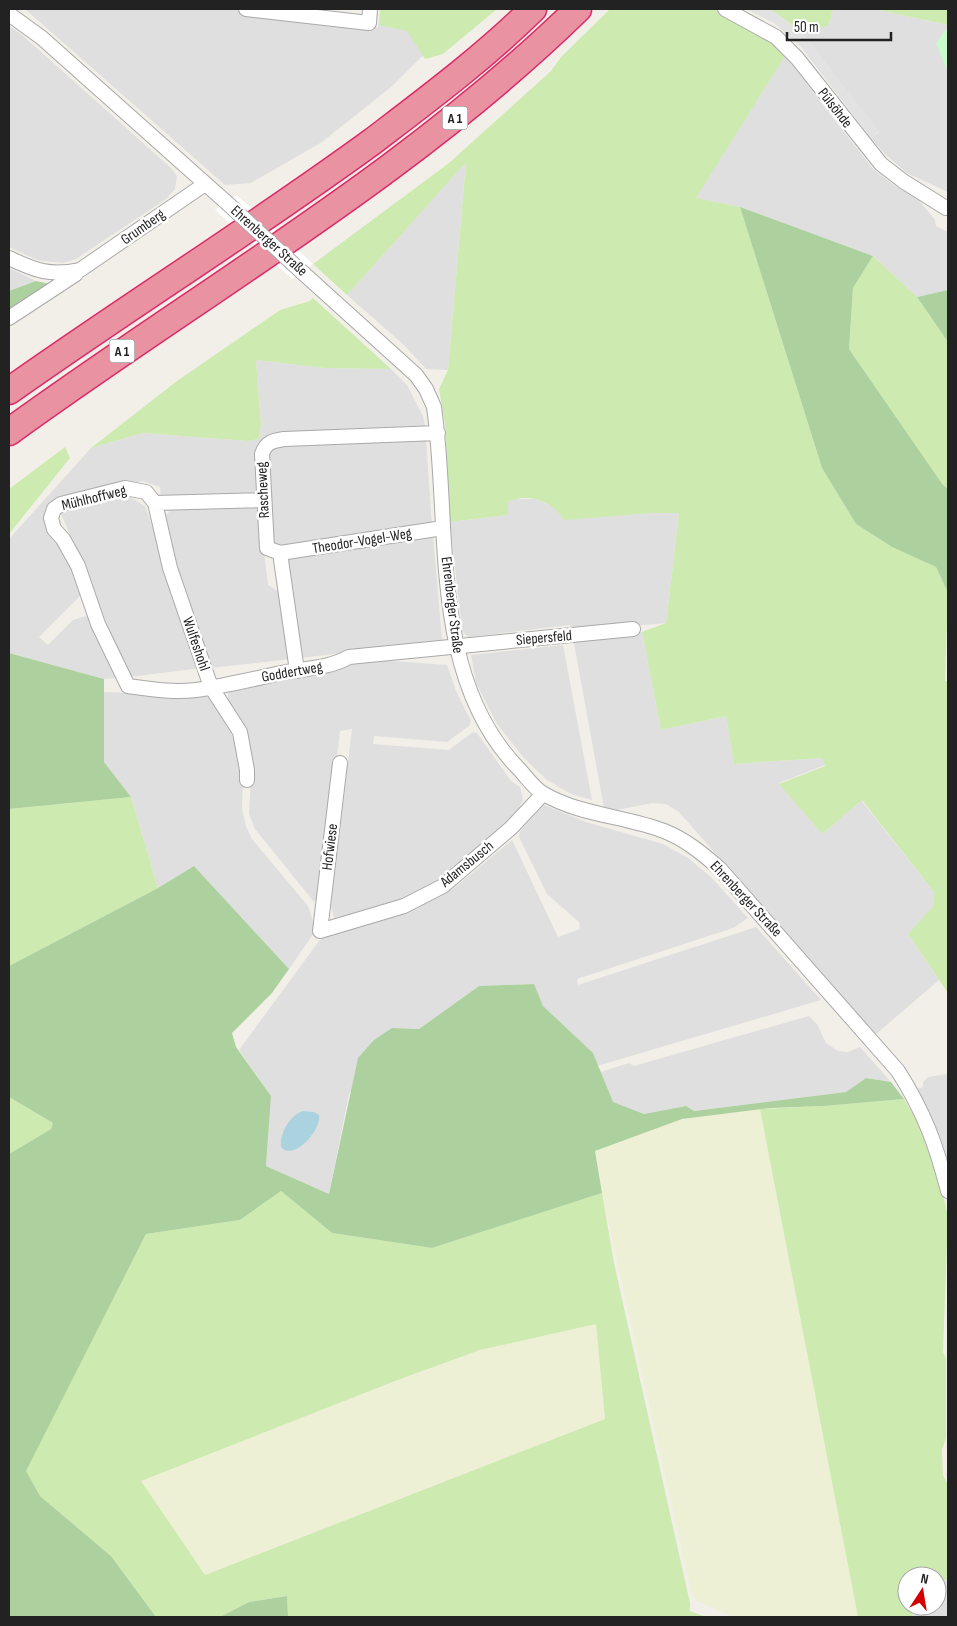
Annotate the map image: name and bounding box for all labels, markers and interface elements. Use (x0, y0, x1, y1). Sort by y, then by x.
scale bar (787, 10, 891, 42)
text: 50 m (794, 18, 819, 37)
street label: Pülsöhde (813, 84, 857, 132)
road number: A 1 (442, 106, 468, 130)
street label: Ehrenberger Straße (227, 201, 311, 281)
street label: Grumberg (117, 205, 169, 249)
road number: A 1 (110, 340, 134, 362)
street label: Rascheweg (252, 461, 274, 519)
street label: Mühlhoffweg (60, 481, 128, 515)
street label: Theodor-Vogel-Weg (311, 524, 413, 558)
street label: Ehrenberger Straße (437, 556, 467, 654)
street label: Wulfeshohl (178, 614, 214, 674)
street label: Siepersfeld (515, 626, 573, 650)
street label: Goddertweg (260, 657, 324, 687)
street label: Hofwiese (318, 823, 342, 871)
street label: Adamsbusch (436, 837, 498, 892)
street label: Ehrenberger Straße (706, 857, 786, 941)
north arrow (897, 1566, 947, 1616)
text: N (919, 1570, 930, 1588)

